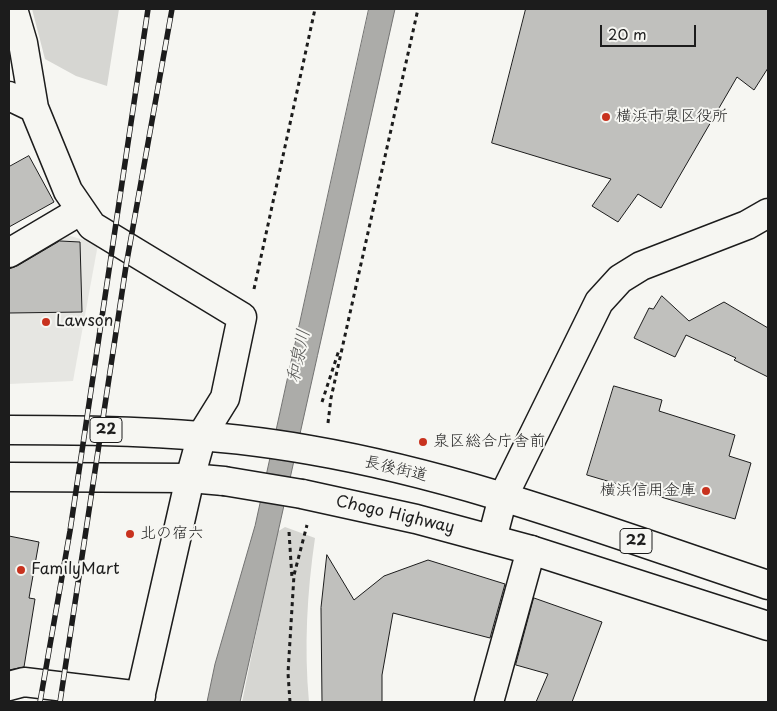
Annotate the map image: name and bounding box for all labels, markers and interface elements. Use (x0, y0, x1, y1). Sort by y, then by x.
scale bar (602, 15, 698, 47)
text: 20 m (608, 22, 647, 45)
place label: 横浜市泉区役所 (616, 107, 728, 127)
marker: 横浜市泉区役所 (600, 111, 612, 123)
place label: Lawson (56, 312, 113, 332)
marker: Lawson (40, 316, 52, 328)
water label: 和泉川 (283, 327, 315, 385)
road number: 22 (90, 418, 122, 442)
place label: 泉区総合庁舎前 (433, 432, 545, 452)
marker: 泉区総合庁舎前 (417, 436, 429, 448)
street label: 長後街道 (363, 452, 429, 486)
place label: 横浜信用金庫 (600, 481, 696, 501)
marker: 横浜信用金庫 (700, 485, 712, 497)
street label: Chogo Highway (334, 492, 456, 538)
place label: 北の宿六 (140, 524, 204, 544)
marker: 北の宿六 (124, 528, 136, 540)
road number: 22 (620, 528, 652, 554)
place label: FamilyMart (31, 560, 119, 580)
marker: FamilyMart (15, 564, 27, 576)

